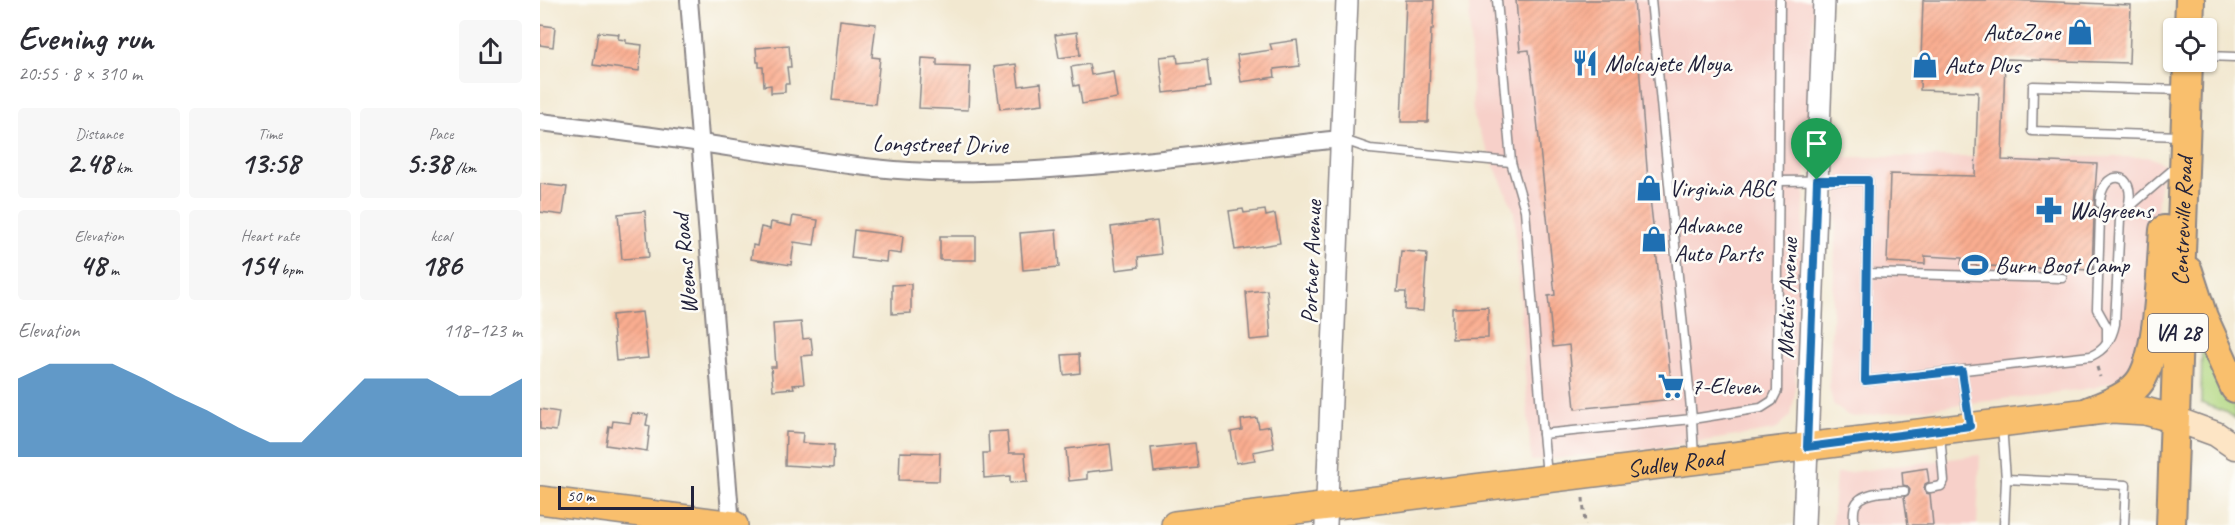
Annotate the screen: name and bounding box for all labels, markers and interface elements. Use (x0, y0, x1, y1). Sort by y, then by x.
text: Evening run (18, 17, 153, 59)
place label: AutoZone (1983, 17, 2062, 47)
shop icon: AutoZone (2065, 17, 2095, 47)
map controls (2163, 18, 2217, 72)
button: locate (2163, 18, 2217, 72)
button: share (459, 20, 522, 83)
restaurant icon: Molcajete Moya (1570, 48, 1600, 78)
place label: Molcajete Moya (1605, 48, 1733, 78)
shop icon: Auto Plus (1910, 50, 1940, 80)
place label: Auto Plus (1945, 50, 2022, 80)
text: 20:55 · 8 × 310 m (18, 61, 142, 86)
pin (1791, 118, 1842, 180)
text: Distance (75, 124, 123, 144)
text: Time (258, 124, 282, 144)
text: Pace (429, 124, 453, 144)
icon: arrive (1800, 127, 1833, 160)
street label: Longstreet Drive (872, 128, 1010, 160)
text: 2.48 (66, 144, 112, 182)
text: 13:58 (240, 144, 300, 182)
text: 5:38 (406, 144, 452, 182)
street label: Centreville Road (2165, 153, 2200, 286)
text: km (112, 158, 132, 178)
text: /km (452, 158, 476, 178)
shop icon: Virginia ABC (1634, 173, 1664, 203)
place label: Virginia ABC (1669, 173, 1778, 203)
pharmacy icon: Walgreens (2034, 195, 2064, 225)
place label: Walgreens (2069, 195, 2154, 225)
street label: Portner Avenue (1294, 197, 1328, 324)
street label: Weems Road (665, 209, 704, 316)
place label: Advance Auto Parts (1674, 210, 1765, 268)
shop icon: Advance Auto Parts (1639, 224, 1669, 254)
text: Elevation (74, 226, 124, 246)
text: Heart rate (241, 226, 299, 246)
text: kcal (430, 226, 452, 246)
street label: Mathis Avenue (1770, 235, 1804, 359)
text: 48 (79, 246, 106, 284)
text: 154 (237, 246, 277, 284)
text: 186 (420, 246, 462, 284)
sports icon: Burn Boot Camp (1960, 250, 1990, 280)
place label: Burn Boot Camp (1995, 250, 2131, 280)
text: m (106, 260, 119, 280)
text: bpm (277, 260, 303, 280)
road number: VA 28 (2148, 314, 2208, 352)
text: Elevation (18, 318, 80, 343)
text: 118–123 m (443, 318, 522, 343)
supermarket icon: 7-Eleven (1656, 371, 1686, 401)
place label: 7-Eleven (1691, 371, 1762, 401)
street label: Sudley Road (1625, 442, 1728, 484)
scale bar (558, 483, 694, 510)
text: 50 m (567, 486, 594, 506)

